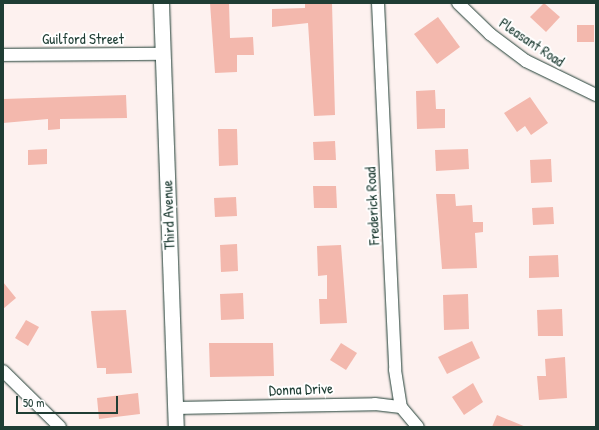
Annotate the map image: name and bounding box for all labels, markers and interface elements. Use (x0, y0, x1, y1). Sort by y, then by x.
street label: Pleasant Road (496, 14, 568, 70)
street label: Guilford Street (42, 30, 124, 48)
street label: Frederick Road (361, 166, 383, 246)
street label: Third Avenue (158, 180, 178, 250)
street label: Donna Drive (269, 379, 333, 399)
scale bar (18, 388, 120, 414)
text: 50 m (23, 394, 44, 411)

